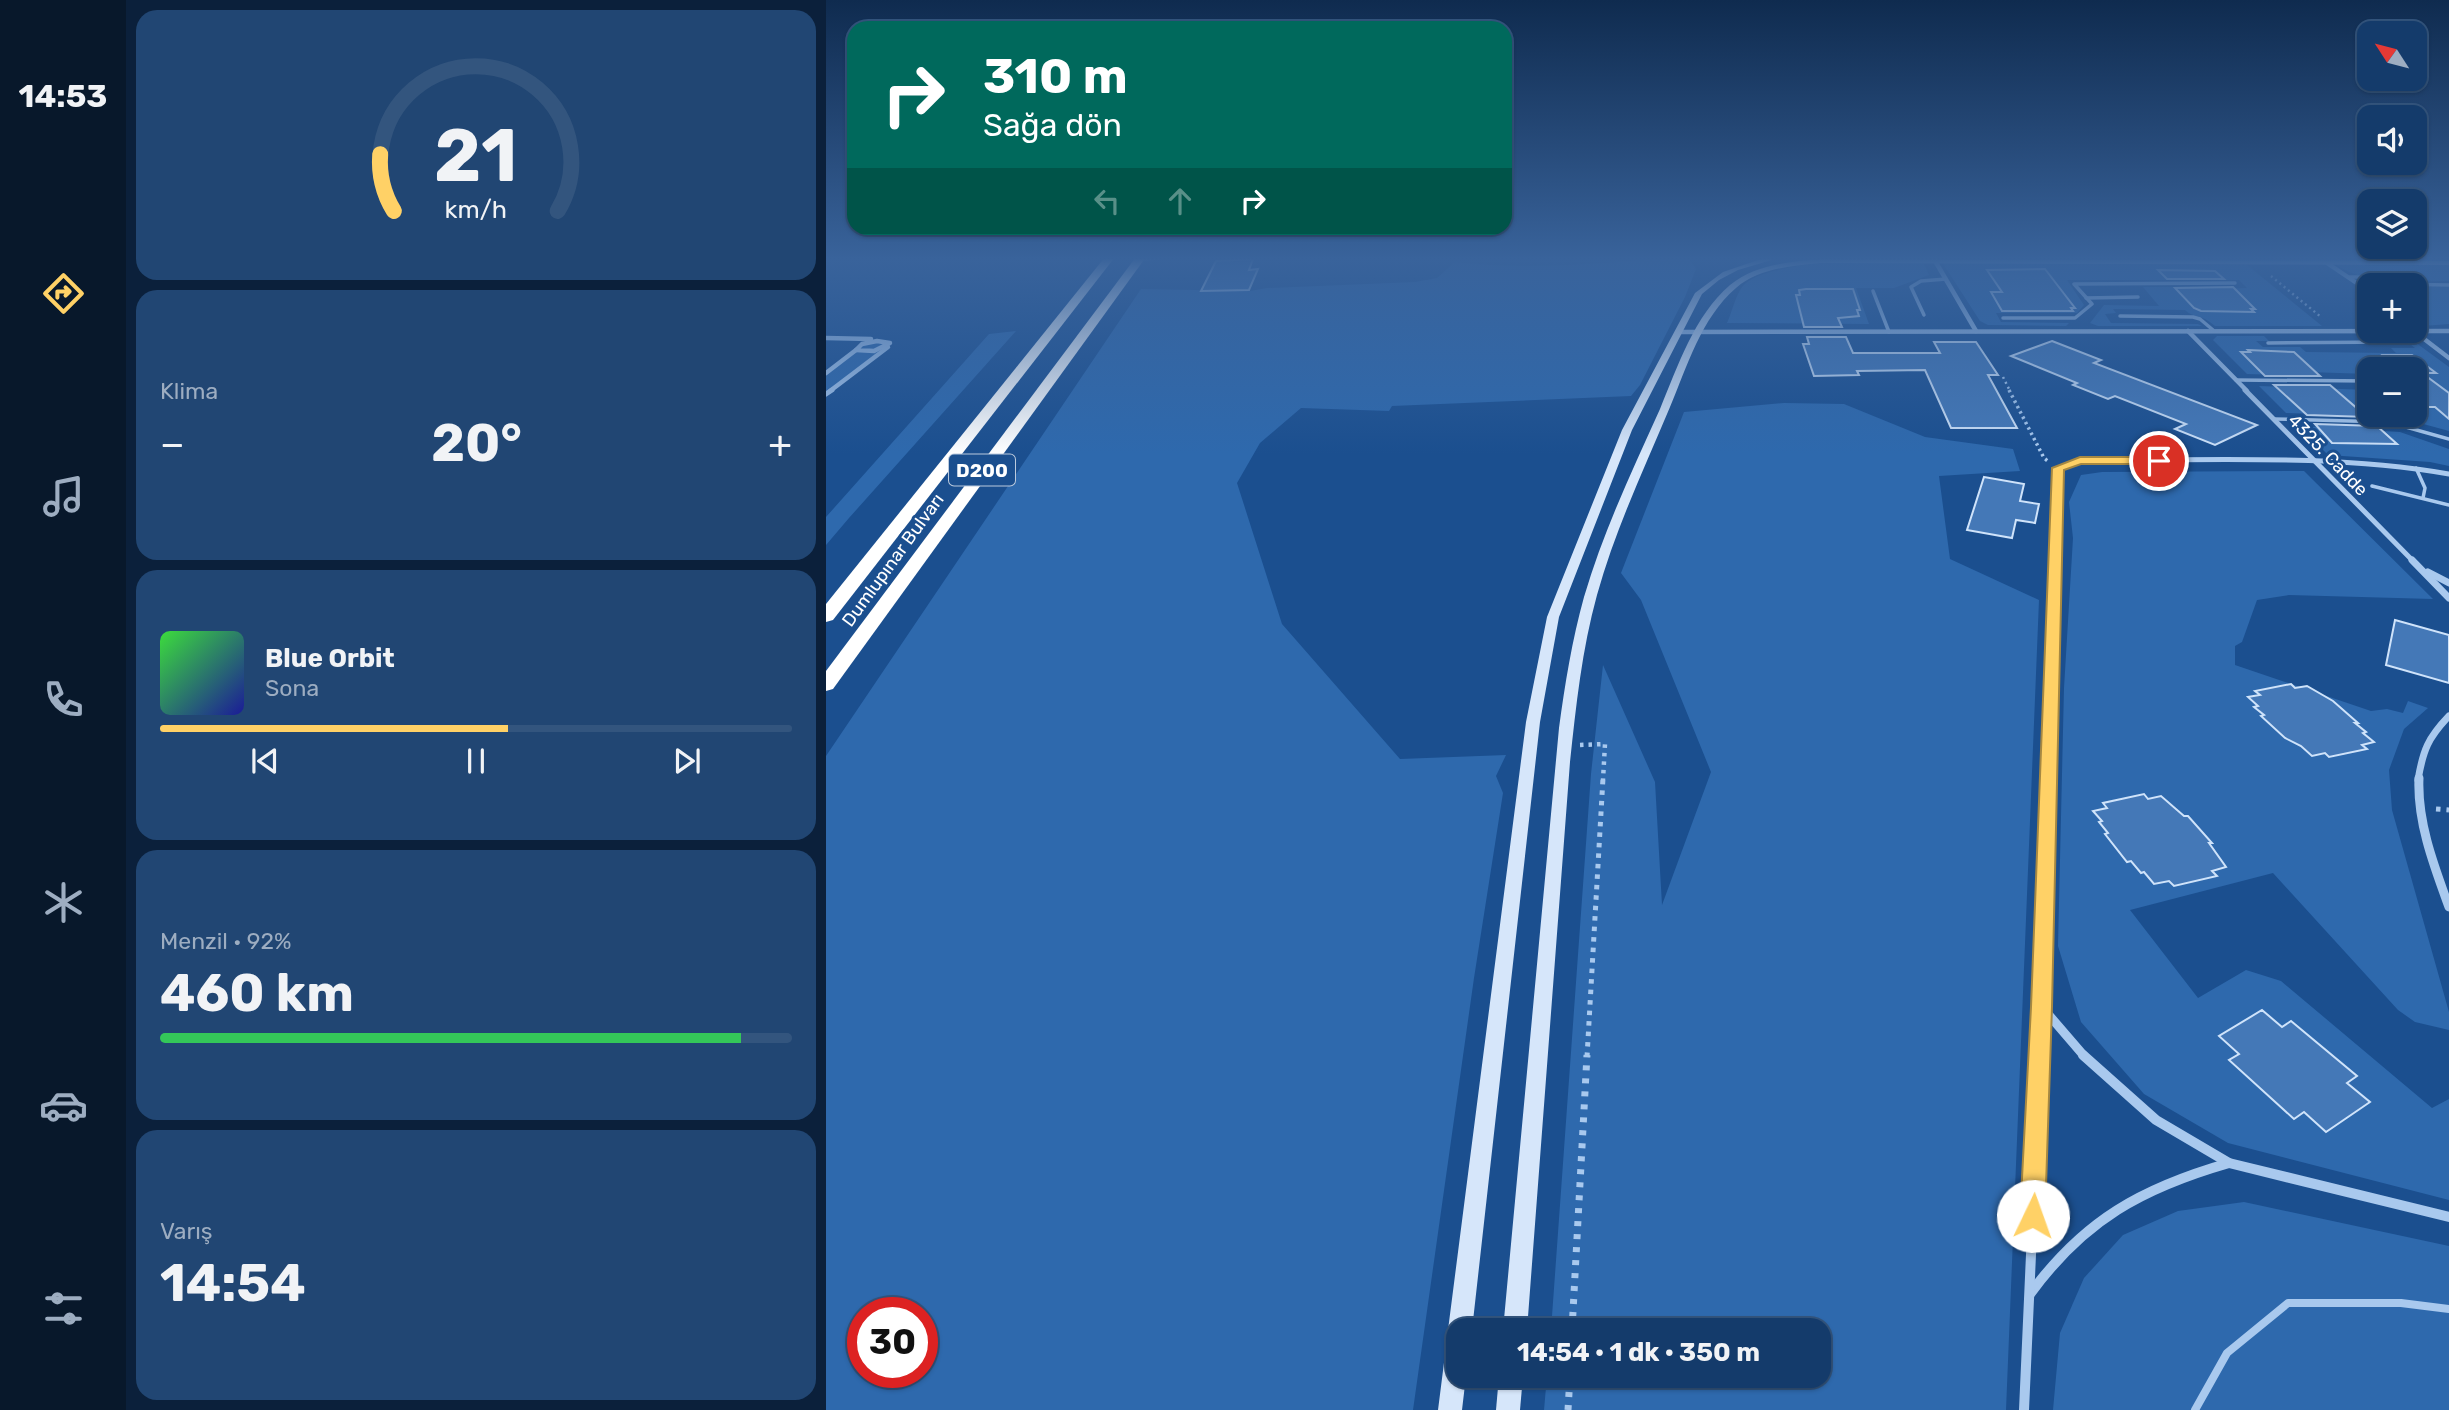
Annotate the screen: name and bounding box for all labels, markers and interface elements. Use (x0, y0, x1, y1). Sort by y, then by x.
north arrow (2357, 21, 2427, 91)
map controls (2357, 21, 2427, 427)
text: 310 m (983, 47, 1128, 105)
icon: right (868, 49, 959, 140)
text: 14:53 (19, 77, 107, 115)
button: sound (2357, 105, 2427, 175)
text: Sağa dön (983, 106, 1122, 144)
text: 21 (434, 113, 518, 199)
icon: left (1088, 182, 1126, 220)
icon: ahead (1161, 182, 1199, 220)
icon: right (1234, 182, 1272, 220)
button: layers (2357, 189, 2427, 259)
text: km/h (445, 195, 507, 224)
icon: directions (39, 269, 88, 318)
button: + (2357, 273, 2427, 343)
button: − (2357, 357, 2427, 427)
text: Klima (160, 377, 218, 405)
street label: 4325. Cadde (2283, 409, 2373, 501)
text: 20° (431, 412, 522, 474)
text: − (160, 421, 185, 467)
text: + (768, 421, 792, 467)
pin (2129, 431, 2189, 491)
icon: arrive (2140, 442, 2178, 480)
road number: D200 (949, 454, 1015, 485)
icon: music (39, 472, 88, 521)
street label: Dumlupınar Bulvarı (837, 489, 949, 631)
text: Blue Orbit (265, 643, 395, 674)
text: Sona (265, 674, 319, 702)
icon: phone (39, 675, 88, 724)
icon: previous (246, 742, 284, 780)
icon: pause (457, 742, 495, 780)
icon: next (668, 742, 706, 780)
icon: climate (39, 878, 88, 927)
text: Menzil · 92% (160, 927, 291, 955)
text: 460 km (160, 962, 354, 1024)
icon: car (39, 1081, 88, 1130)
position arrow (1996, 1179, 2070, 1253)
text: Varış (160, 1217, 213, 1245)
text: 14:54 (160, 1252, 306, 1314)
icon: filters (39, 1284, 88, 1333)
speed limit sign: 30 (847, 1297, 938, 1388)
text: 14:54 · 1 dk · 350 m (1517, 1337, 1760, 1368)

